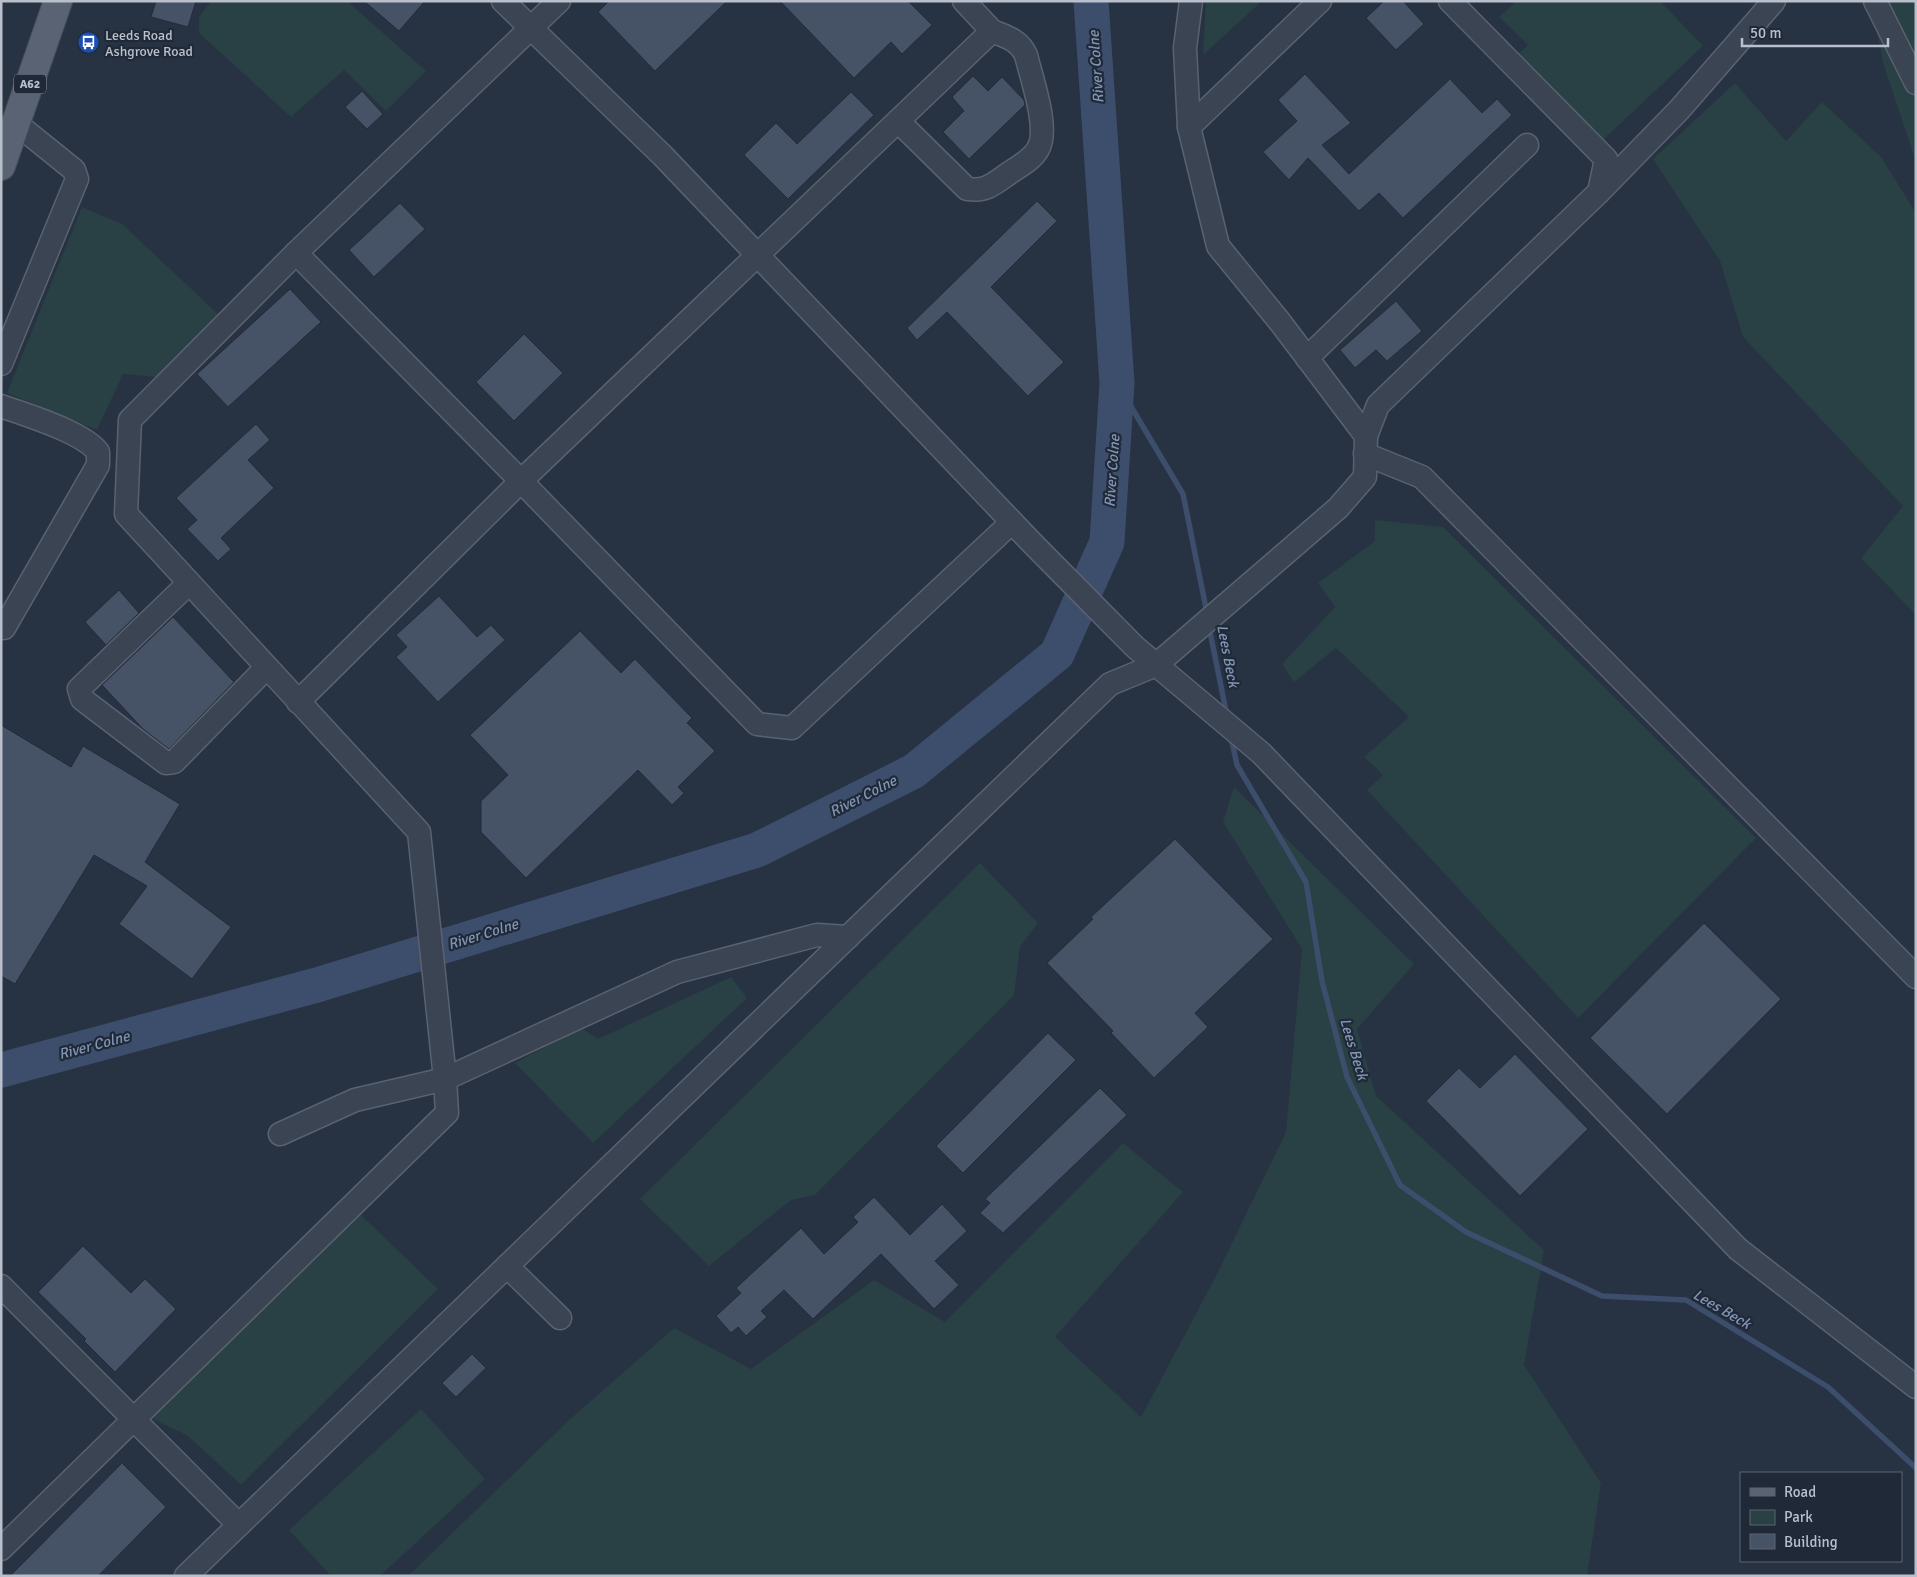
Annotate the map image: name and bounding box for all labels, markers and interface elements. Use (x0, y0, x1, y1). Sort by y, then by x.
scale bar (1742, 15, 1888, 47)
text: 50 m (1750, 24, 1781, 42)
place label: Leeds Road Ashgrove Road (105, 27, 193, 60)
water label: River Colne (1084, 29, 1108, 104)
bus stop icon: Leeds Road Ashgrove Road (77, 31, 101, 55)
road number: A62 (14, 74, 46, 94)
water label: River Colne (1100, 433, 1124, 508)
water label: Lees Beck (1213, 623, 1243, 690)
water label: River Colne (827, 771, 901, 821)
water label: River Colne (446, 914, 522, 953)
water label: Lees Beck (1336, 1016, 1372, 1083)
water label: River Colne (57, 1027, 133, 1063)
water label: Lees Beck (1690, 1285, 1755, 1333)
legend (1740, 1472, 1902, 1562)
text: Road (1784, 1483, 1816, 1501)
text: Park (1784, 1508, 1813, 1526)
text: Building (1784, 1533, 1838, 1551)

